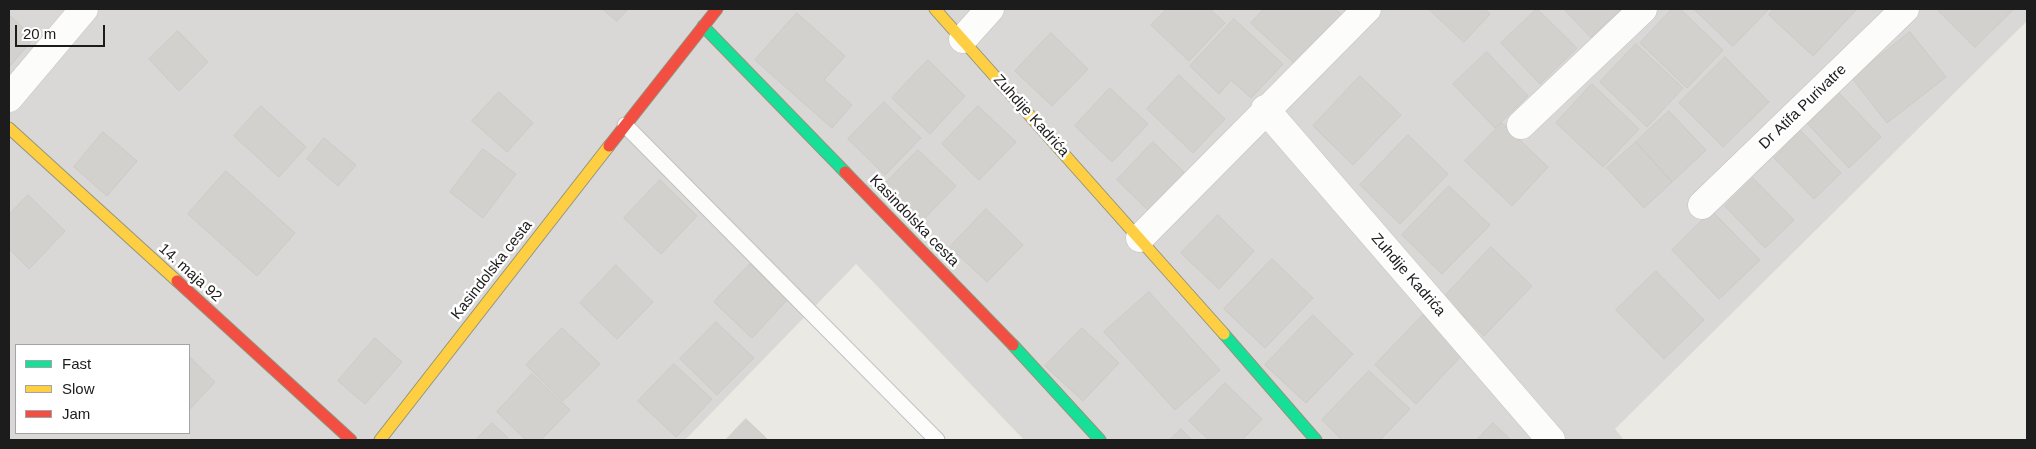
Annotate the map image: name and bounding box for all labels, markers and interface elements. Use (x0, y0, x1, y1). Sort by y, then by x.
scale bar (18, 15, 108, 47)
text: 20 m (23, 25, 56, 42)
street label: Dr Atifa Purivatre (1756, 61, 1850, 153)
street label: Zuhdije Kadrića (989, 71, 1073, 161)
street label: Kasindolska cesta (866, 171, 962, 271)
street label: Kasindolska cesta (448, 217, 536, 323)
street label: Zuhdije Kadrića (1367, 230, 1449, 320)
street label: 14. maja 92 (155, 240, 225, 306)
legend (15, 344, 190, 434)
text: Fast (62, 355, 91, 372)
text: Slow (62, 380, 95, 397)
text: Jam (62, 405, 90, 422)

